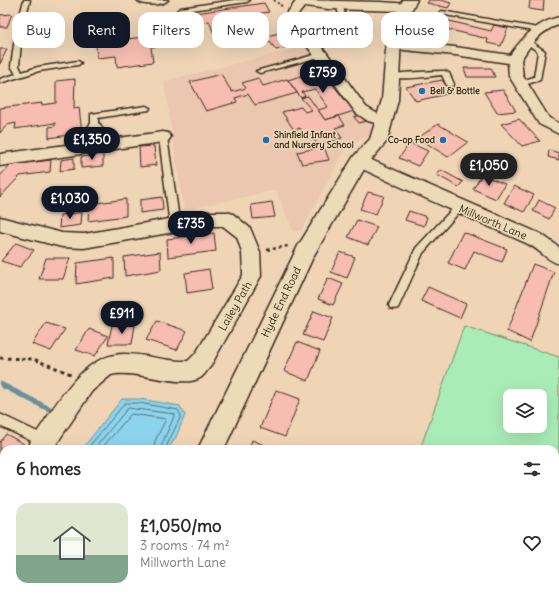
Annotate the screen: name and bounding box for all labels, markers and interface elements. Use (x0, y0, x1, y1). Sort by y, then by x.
chip: Buy (12, 12, 65, 48)
chip: Rent (73, 12, 130, 48)
chip: Filters (138, 12, 204, 48)
chip: New (212, 12, 269, 48)
chip: Apartment (277, 12, 373, 48)
chip: House (381, 12, 449, 48)
pin: £759 (299, 60, 347, 94)
text: £759 (309, 64, 337, 81)
place label: Bell & Bottle (430, 85, 480, 96)
marker: Bell & Bottle (417, 86, 427, 96)
pin: £1,350 (59, 127, 125, 161)
place label: Shinfield Infant and Nursery School (274, 129, 354, 151)
text: £1,350 (73, 131, 111, 148)
place label: Co-op Food (388, 134, 436, 146)
marker: Shinfield Infant and Nursery School (261, 135, 271, 145)
marker: Co-op Food (438, 135, 448, 145)
pin: £1,050 (456, 153, 522, 187)
text: £1,050 (469, 157, 509, 174)
pin: £1,030 (37, 186, 103, 220)
text: £1,030 (50, 190, 90, 207)
street label: Millworth Lane (457, 201, 529, 243)
pin: £735 (167, 211, 215, 245)
text: £735 (177, 215, 205, 232)
street label: Hyde End Road (258, 264, 304, 340)
street label: Lailey Path (215, 279, 255, 333)
pin: £911 (98, 301, 146, 335)
text: £911 (110, 305, 134, 322)
map controls (503, 389, 547, 433)
button: layers (503, 389, 547, 433)
text: 6 homes (16, 458, 81, 480)
icon: filters (521, 458, 543, 480)
text: £1,050/mo (140, 515, 222, 537)
icon: home (48, 519, 96, 567)
icon: heart (521, 532, 543, 554)
text: 3 rooms · 74 m² (140, 537, 230, 554)
text: Millworth Lane (140, 554, 226, 571)

